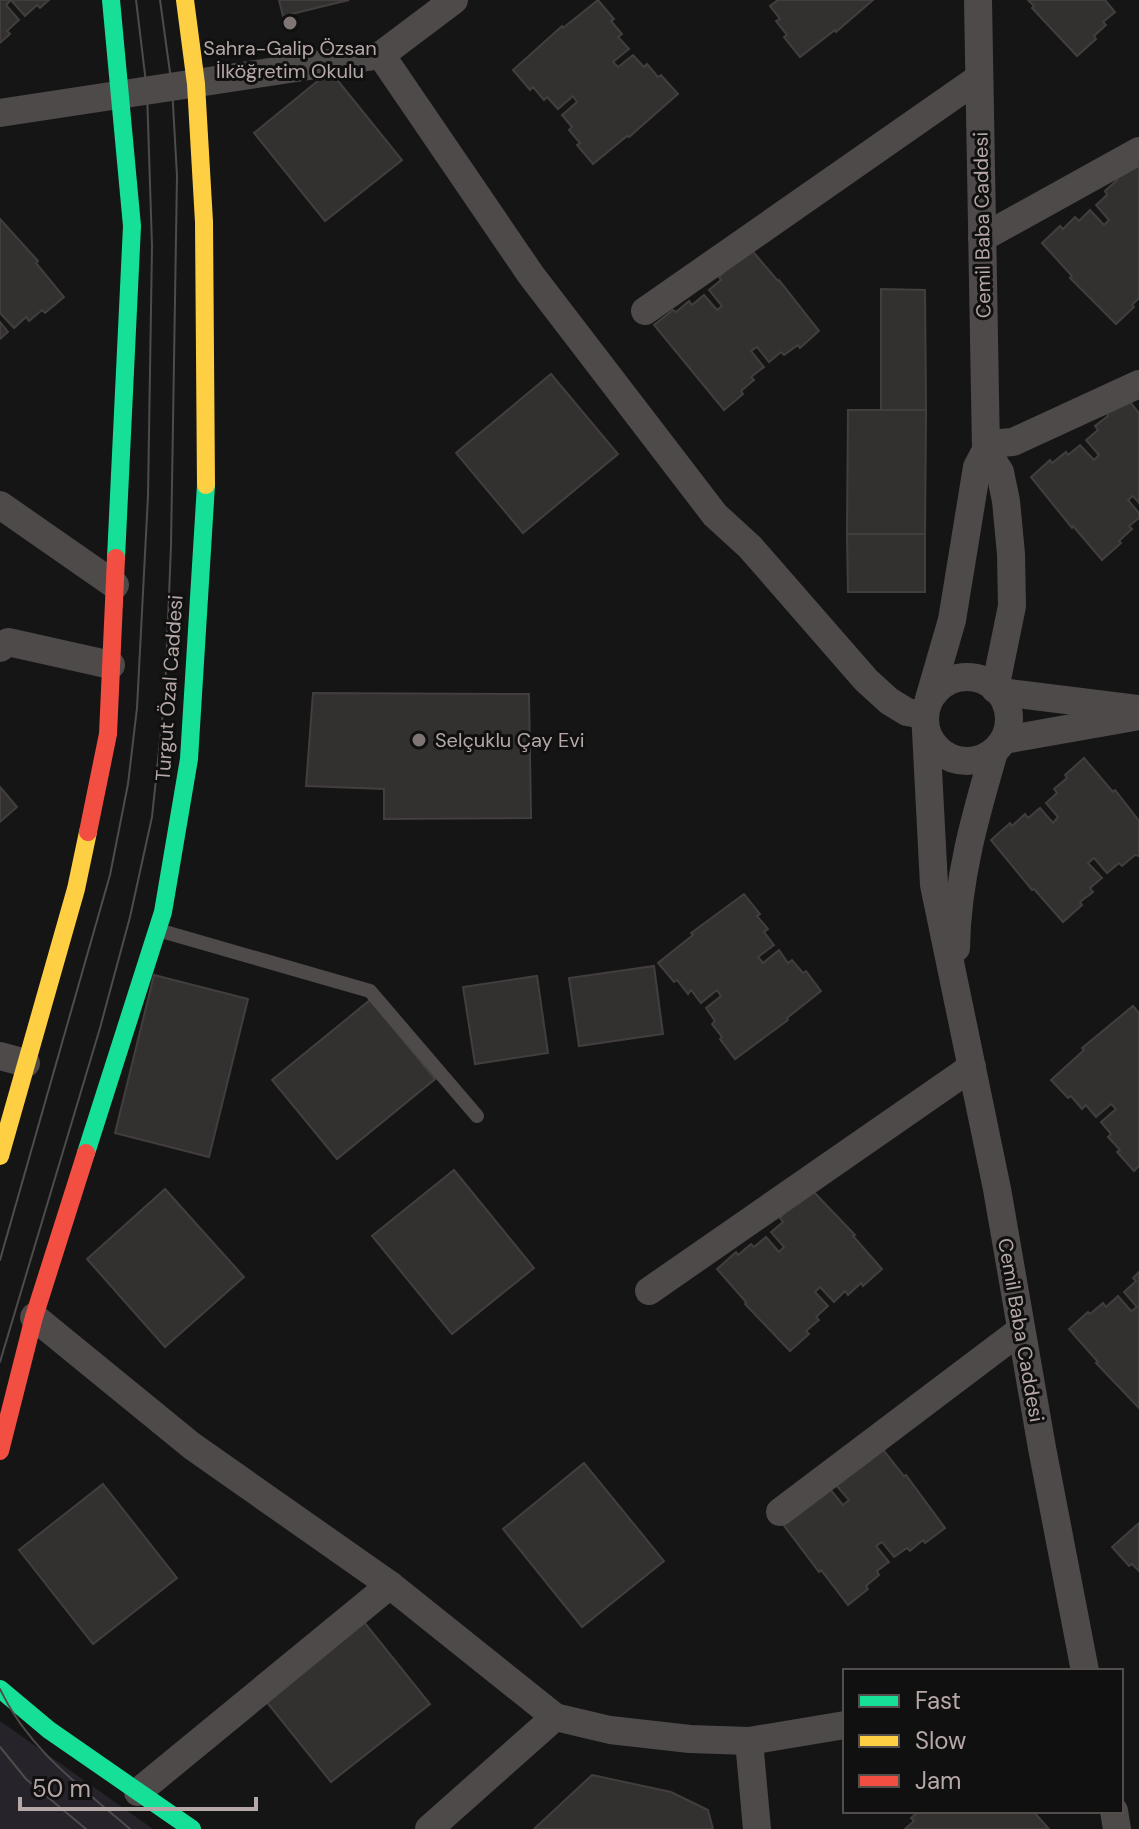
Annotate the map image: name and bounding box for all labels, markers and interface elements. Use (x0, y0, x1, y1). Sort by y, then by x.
marker: Sahra-Galip Özsan İlköğretim Okulu (281, 14, 299, 32)
place label: Sahra-Galip Özsan İlköğretim Okulu (203, 35, 377, 84)
street label: Cemil Baba Caddesi (967, 132, 997, 318)
street label: Turgut Özal Caddesi (150, 594, 188, 782)
place label: Selçuklu Çay Evi (435, 727, 585, 753)
marker: Selçuklu Çay Evi (410, 731, 428, 749)
street label: Cemil Baba Caddesi (992, 1236, 1050, 1424)
legend (843, 1669, 1123, 1813)
text: Fast (915, 1685, 961, 1716)
text: Slow (915, 1725, 966, 1756)
scale bar (20, 1761, 256, 1811)
text: Jam (915, 1765, 961, 1796)
text: 50 m (32, 1773, 91, 1804)

